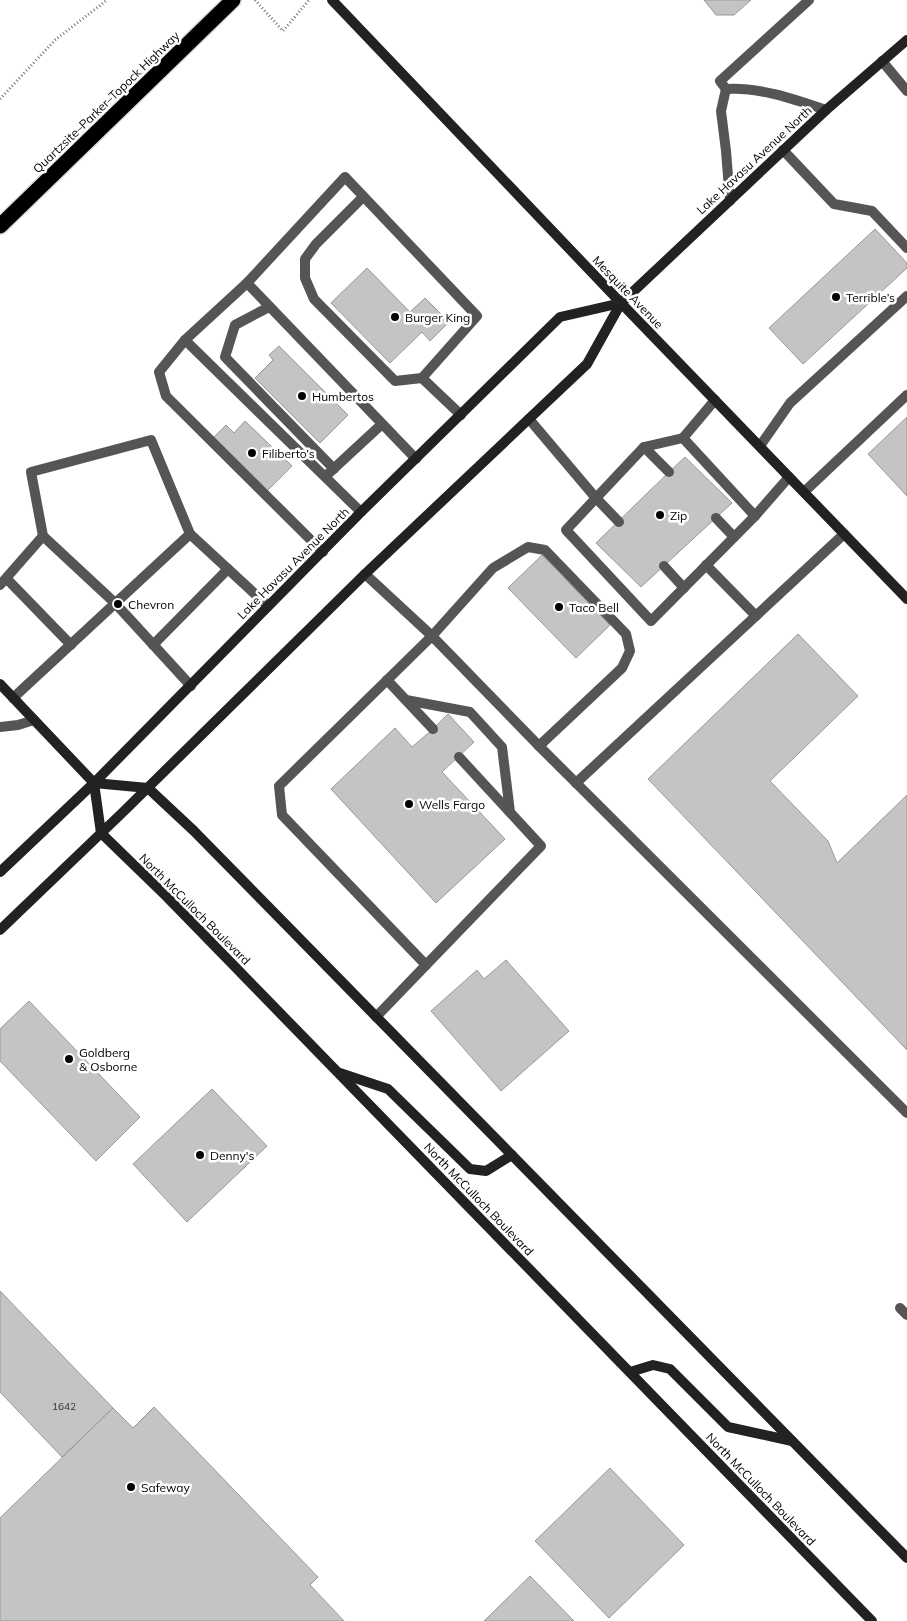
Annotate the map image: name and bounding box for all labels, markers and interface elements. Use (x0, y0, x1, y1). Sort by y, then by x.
street label: Quartzsite–Parker–Topock Highway (30, 27, 183, 176)
street label: Lake Havasu Avenue North (693, 103, 815, 217)
street label: Mesquite Avenue (589, 252, 667, 332)
place label: Terrible’s (846, 290, 895, 305)
marker: Terrible’s (830, 291, 842, 303)
place label: Burger King (405, 310, 470, 325)
marker: Burger King (389, 311, 401, 323)
place label: Humbertos (312, 389, 374, 404)
marker: Humbertos (296, 390, 308, 402)
place label: Filiberto’s (262, 446, 315, 461)
marker: Filiberto’s (246, 447, 258, 459)
street label: Lake Havasu Avenue North (234, 504, 352, 622)
place label: Zip (670, 508, 687, 523)
marker: Zip (654, 509, 666, 521)
place label: Chevron (128, 597, 174, 612)
marker: Chevron (112, 598, 124, 610)
place label: Taco Bell (569, 600, 619, 615)
marker: Taco Bell (553, 601, 565, 613)
place label: Wells Fargo (419, 797, 485, 812)
marker: Wells Fargo (403, 798, 415, 810)
street label: North McCulloch Boulevard (136, 850, 254, 968)
place label: Goldberg & Osborne (79, 1045, 137, 1074)
marker: Goldberg & Osborne (63, 1053, 75, 1065)
street label: North McCulloch Boulevard (421, 1140, 537, 1258)
place label: Denny's (210, 1148, 255, 1163)
marker: Denny's (194, 1149, 206, 1161)
house number: 1642 (52, 1400, 76, 1413)
street label: North McCulloch Boulevard (703, 1430, 819, 1548)
place label: Safeway (141, 1480, 190, 1495)
marker: Safeway (125, 1481, 137, 1493)

